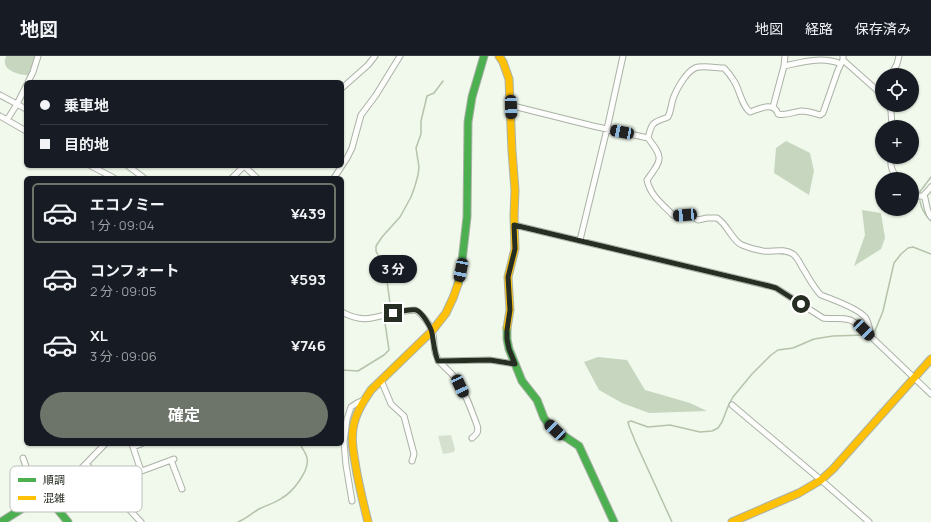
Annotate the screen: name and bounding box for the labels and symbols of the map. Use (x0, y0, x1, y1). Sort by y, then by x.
car (505, 95, 517, 119)
car (609, 124, 635, 140)
car (673, 208, 697, 222)
callout: 3 分 (369, 255, 417, 283)
car (453, 257, 469, 283)
route start (792, 295, 810, 313)
route end (384, 304, 402, 322)
car (851, 317, 877, 343)
car (449, 373, 471, 399)
car (542, 417, 568, 443)
legend (10, 466, 142, 512)
text: 順調 (43, 472, 65, 487)
text: 混雑 (43, 490, 65, 505)

